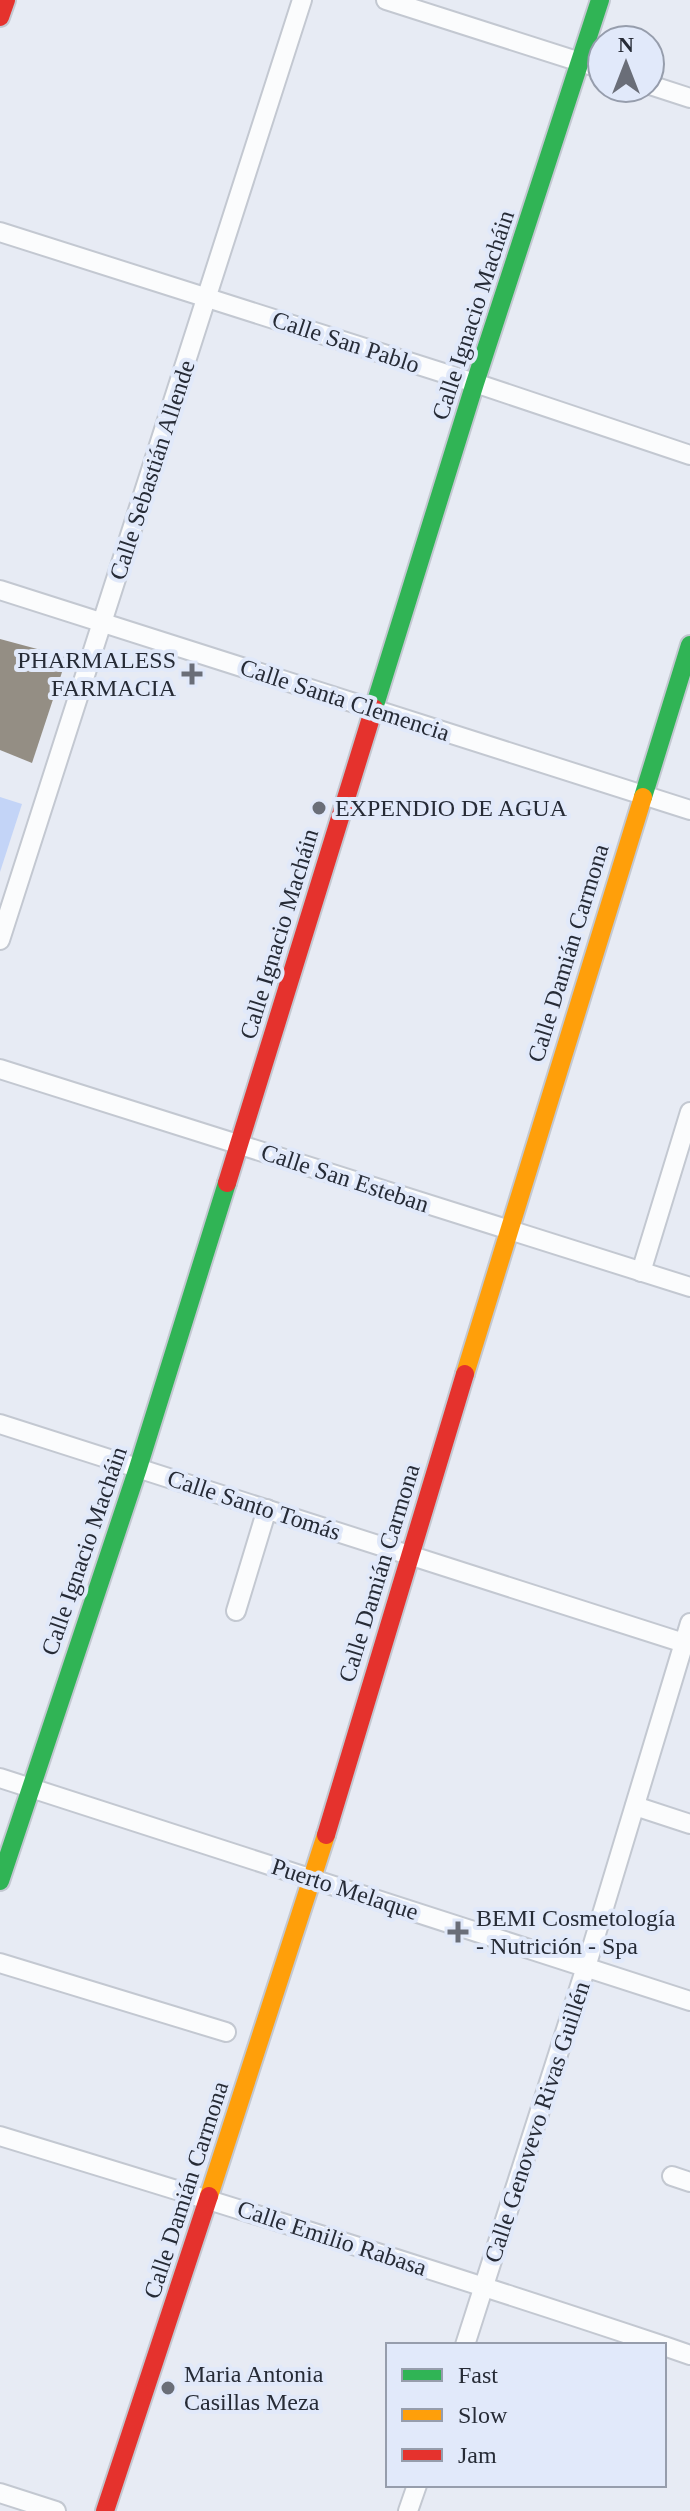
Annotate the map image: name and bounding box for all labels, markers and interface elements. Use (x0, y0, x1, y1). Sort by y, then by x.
north arrow (586, 24, 666, 104)
text: N (618, 32, 634, 57)
street label: Calle Ignacio Macháin (427, 207, 519, 423)
street label: Calle San Pablo (269, 306, 423, 378)
street label: Calle Sebastián Allende (104, 357, 200, 583)
place label: PHARMALESS FARMACIA (17, 647, 177, 701)
street label: Calle Santa Clemencia (237, 654, 453, 746)
marker: PHARMALESS FARMACIA (183, 665, 201, 683)
place label: EXPENDIO DE AGUA (335, 795, 568, 821)
marker: EXPENDIO DE AGUA (310, 799, 328, 817)
street label: Calle Ignacio Macháin (235, 826, 323, 1042)
street label: Calle Damián Carmona (522, 841, 614, 1065)
street label: Calle San Esteban (258, 1139, 432, 1217)
street label: Calle Ignacio Macháin (36, 1443, 132, 1659)
street label: Calle Damián Carmona (333, 1461, 425, 1685)
street label: Calle Santo Tomás (164, 1465, 344, 1545)
street label: Puerto Melaque (268, 1853, 422, 1925)
place label: BEMI Cosmetología - Nutrición - Spa (476, 1905, 676, 1959)
marker: BEMI Cosmetología - Nutrición - Spa (447, 1921, 469, 1943)
street label: Calle Genovevo Rivas Guillén (479, 1978, 595, 2266)
street label: Calle Damián Carmona (139, 2078, 233, 2302)
street label: Calle Emilio Rabasa (234, 2195, 430, 2281)
legend (386, 2343, 666, 2487)
place label: Maria Antonia Casillas Meza (184, 2361, 324, 2415)
text: Fast (458, 2362, 498, 2388)
marker: Maria Antonia Casillas Meza (159, 2379, 177, 2397)
text: Slow (458, 2402, 508, 2428)
text: Jam (458, 2442, 497, 2468)

